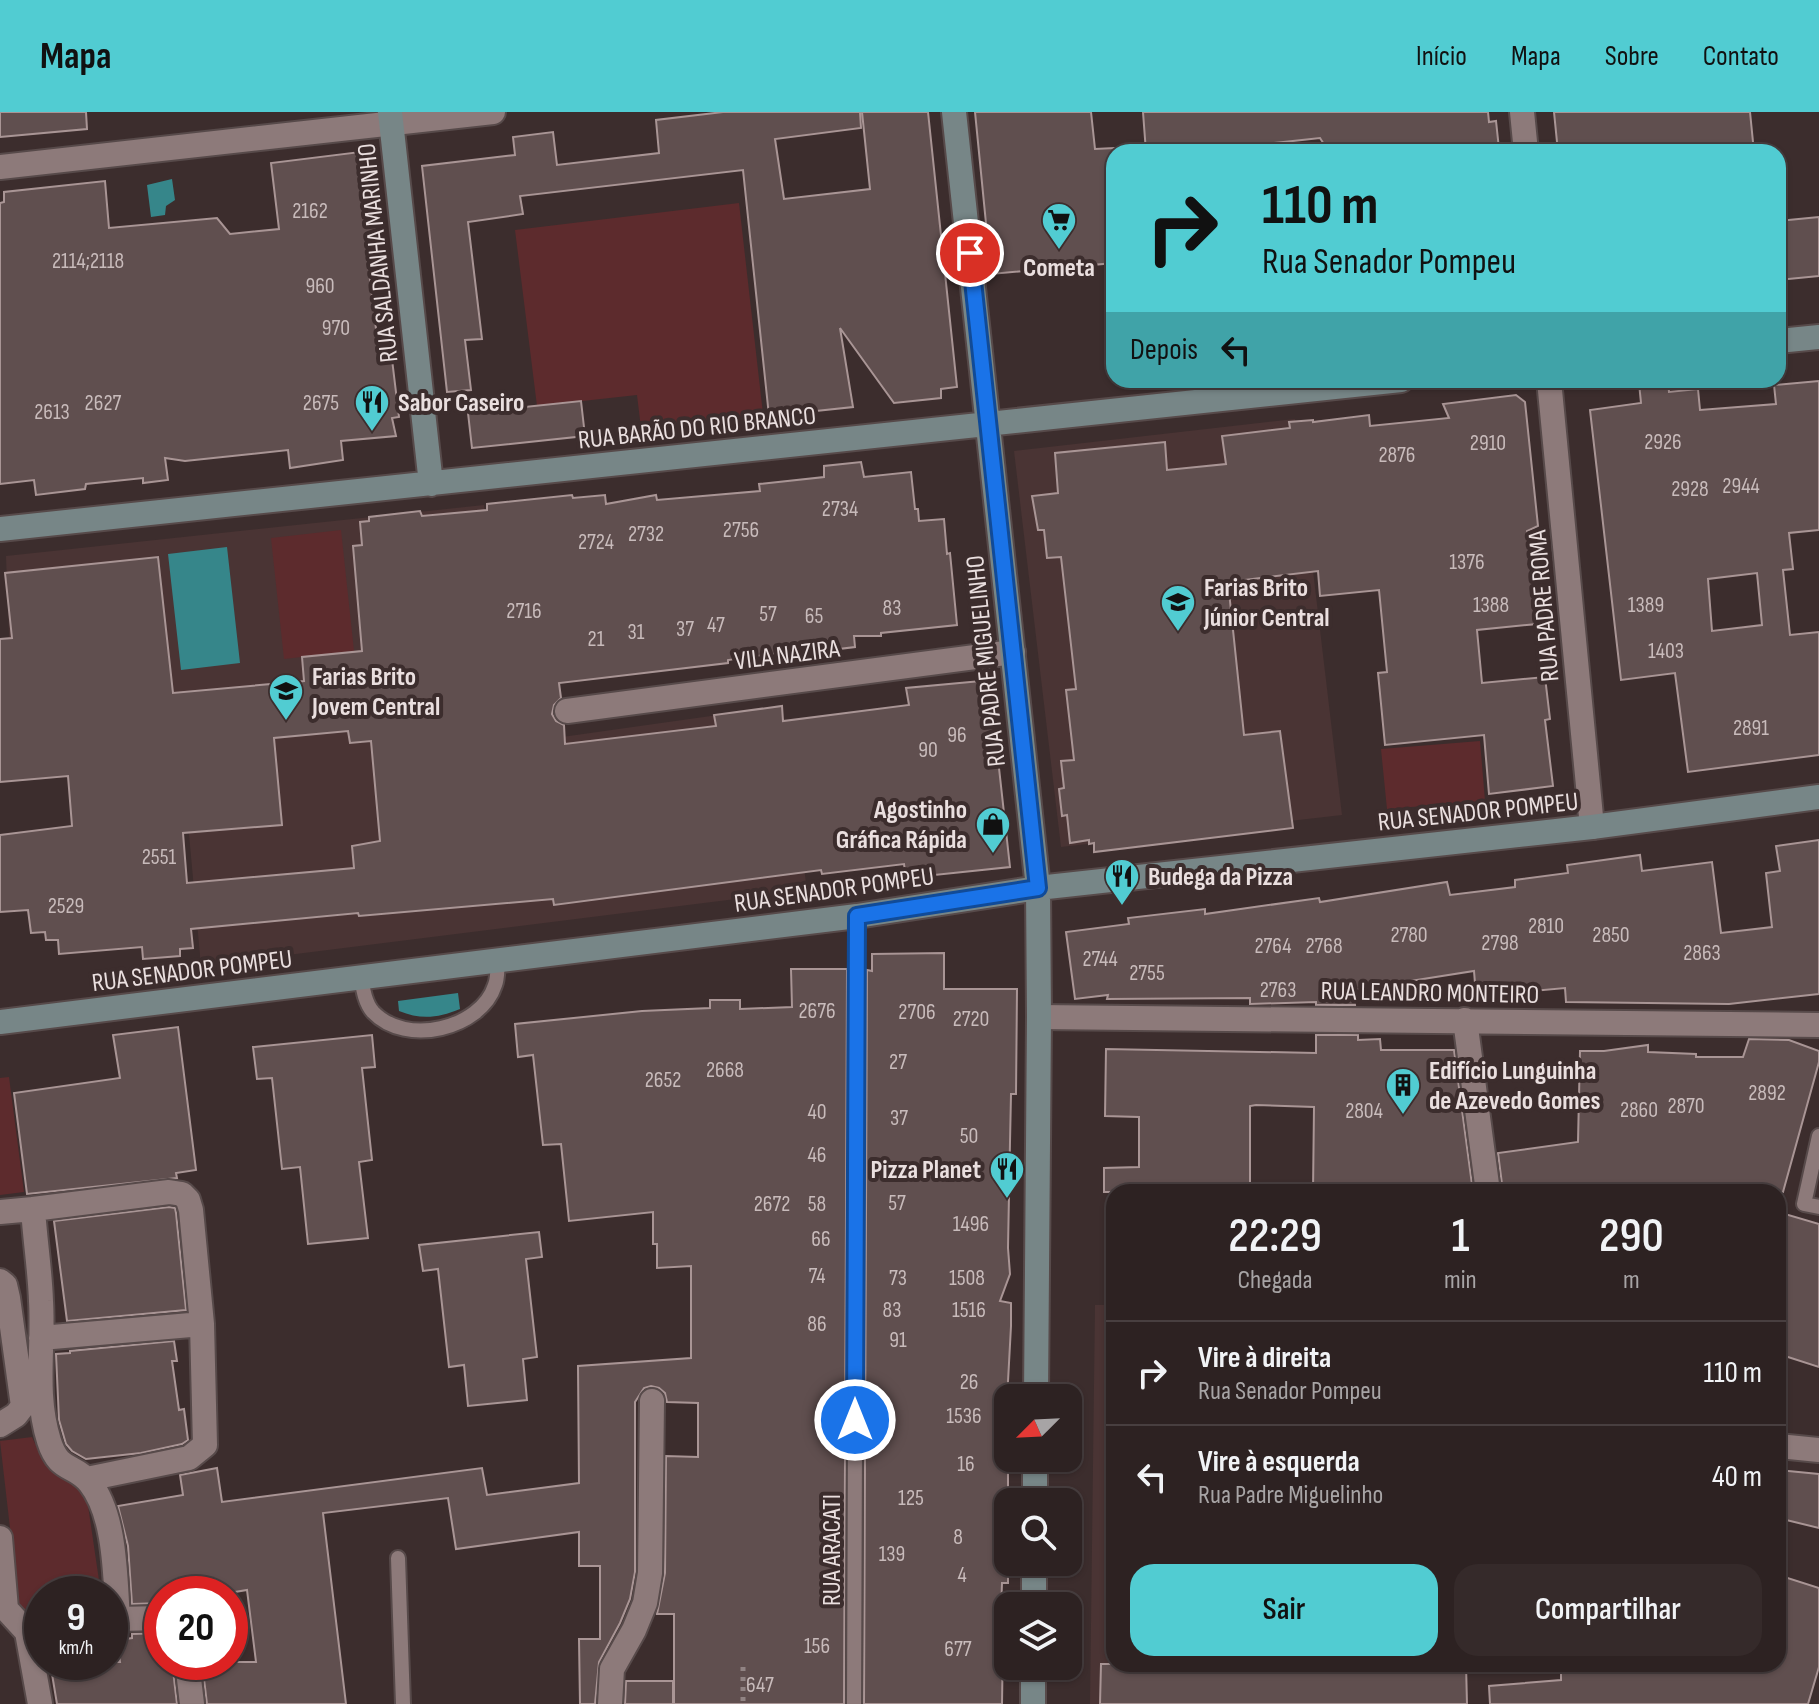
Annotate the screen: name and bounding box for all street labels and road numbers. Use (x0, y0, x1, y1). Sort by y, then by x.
street label: RUA SALDANHA MARINHO (352, 142, 405, 364)
street label: RUA BARÃO DO RIO BRANCO (577, 401, 818, 456)
street label: RUA PADRE ROMA (1522, 528, 1567, 683)
street label: RUA PADRE MIGUELINHO (960, 554, 1013, 768)
street label: VILA NAZIRA (733, 634, 842, 677)
street label: RUA SENADOR POMPEU (1376, 787, 1580, 838)
street label: RUA SENADOR POMPEU (732, 861, 936, 920)
street label: RUA SENADOR POMPEU (90, 944, 294, 999)
street label: RUA LEANDRO MONTEIRO (1320, 976, 1540, 1011)
street label: RUA ARACATI (817, 1494, 848, 1606)

